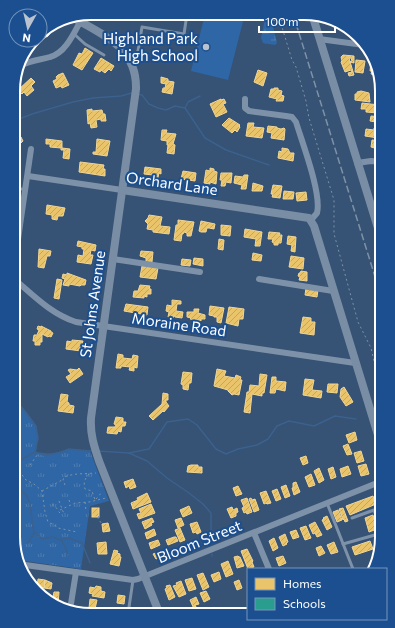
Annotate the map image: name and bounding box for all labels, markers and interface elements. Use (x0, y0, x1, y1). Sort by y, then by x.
north arrow (8, 8, 48, 48)
scale bar (259, 8, 335, 34)
text: 100 m (265, 14, 299, 28)
place label: Highland Park High School (103, 29, 198, 64)
text: N (22, 31, 32, 45)
marker: Highland Park High School (201, 42, 211, 52)
street label: Orchard Lane (125, 168, 219, 198)
street label: St Johns Avenue (76, 249, 108, 359)
street label: Moraine Road (131, 308, 227, 340)
street label: Bloom Street (154, 516, 244, 566)
legend (247, 568, 387, 620)
text: Homes (283, 576, 321, 590)
text: Schools (283, 596, 326, 610)

